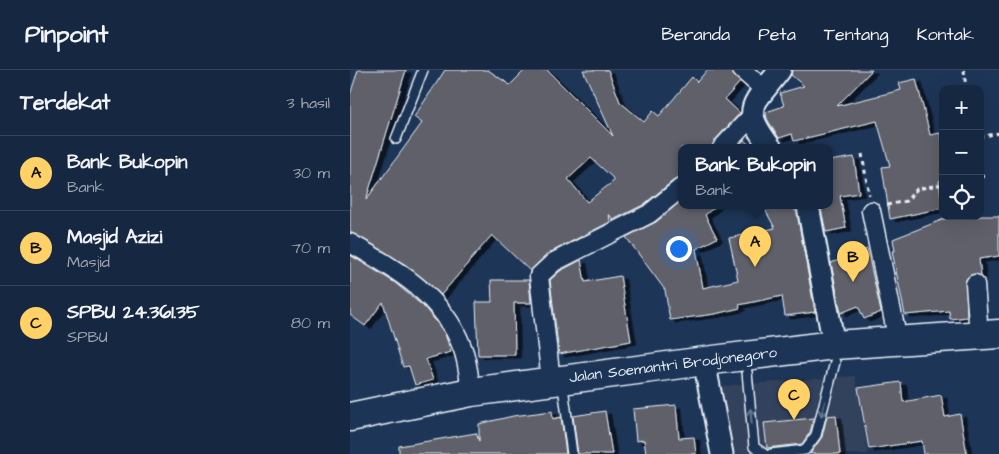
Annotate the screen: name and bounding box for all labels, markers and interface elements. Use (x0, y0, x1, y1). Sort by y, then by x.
text: Pinpoint (25, 18, 108, 52)
text: Beranda (661, 22, 730, 47)
text: Peta (758, 22, 796, 47)
text: Tentang (824, 22, 888, 47)
text: Kontak (916, 22, 974, 47)
map controls (939, 85, 984, 220)
button: + (939, 85, 984, 130)
text: Terdekat (20, 88, 110, 117)
text: 3 hasil (286, 92, 330, 114)
button: − (939, 130, 984, 175)
popup (678, 144, 833, 209)
text: Bank Bukopin (67, 149, 187, 176)
text: Bank Bukopin (695, 152, 816, 179)
text: A (31, 162, 41, 184)
text: 30 m (293, 162, 330, 184)
button: locate (939, 175, 984, 220)
text: Bank (67, 176, 104, 198)
text: Bank (695, 179, 733, 201)
text: Masjid Azizi (67, 224, 162, 251)
pin: A (739, 226, 771, 267)
your location (666, 236, 692, 262)
text: B (30, 237, 42, 259)
text: 70 m (291, 237, 330, 259)
pin: B (837, 241, 869, 282)
text: Masjid (67, 251, 110, 273)
text: SPBU 24.361.35 (67, 299, 199, 326)
text: C (30, 312, 42, 334)
text: 80 m (291, 312, 330, 334)
text: SPBU (67, 326, 108, 348)
street label: Jalan Soemantri Brodjonegoro (568, 342, 779, 389)
pin: C (778, 379, 810, 420)
one-way arrow (818, 400, 827, 416)
one-way arrow (746, 408, 756, 424)

